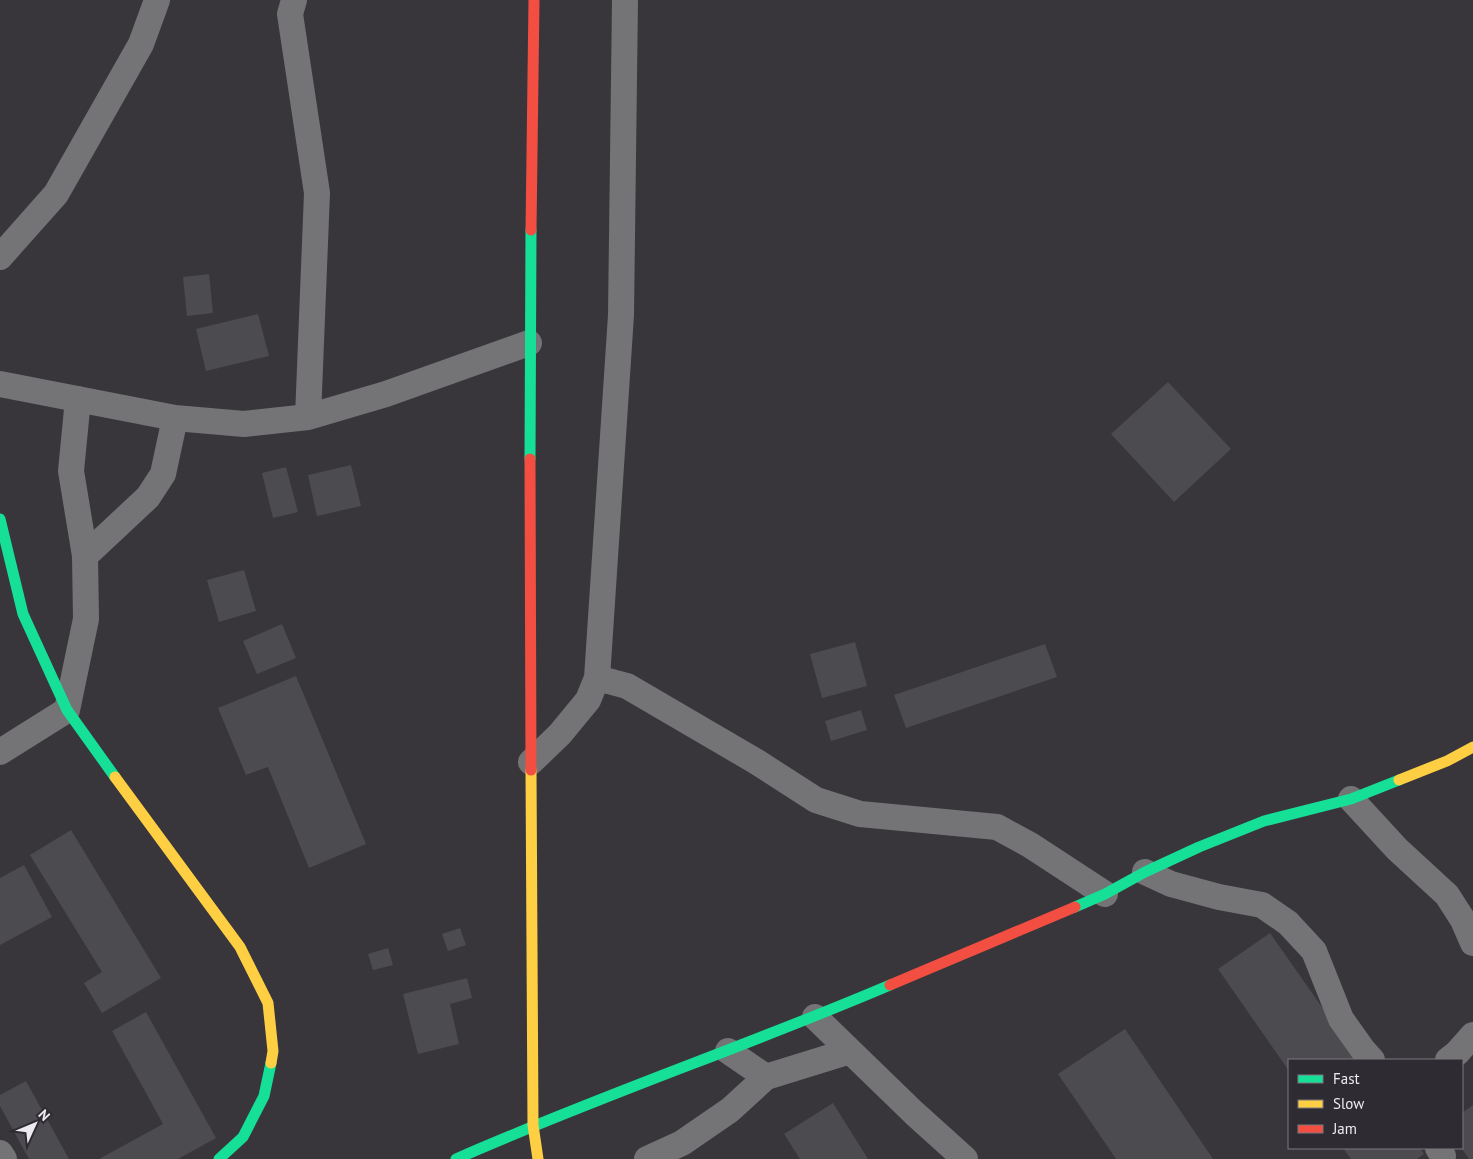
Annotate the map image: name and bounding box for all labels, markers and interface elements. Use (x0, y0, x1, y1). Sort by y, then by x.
legend (1288, 1059, 1463, 1149)
text: Fast (1333, 1069, 1360, 1088)
text: Slow (1333, 1094, 1364, 1113)
north arrow (10, 1099, 60, 1149)
text: N (35, 1105, 54, 1125)
text: Jam (1332, 1119, 1357, 1138)

